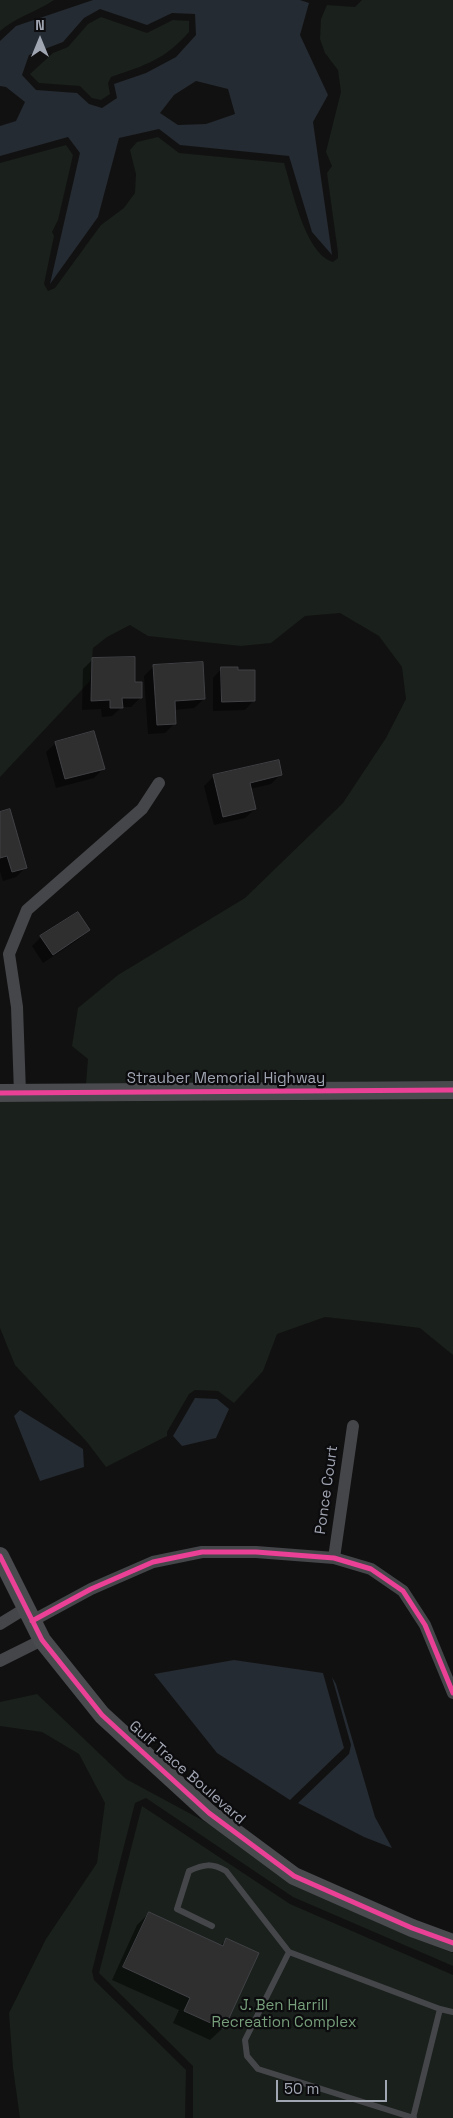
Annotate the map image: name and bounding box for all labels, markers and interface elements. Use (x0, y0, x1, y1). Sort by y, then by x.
north arrow (15, 15, 65, 65)
text: N (35, 16, 45, 34)
street label: Strauber Memorial Highway (127, 1070, 325, 1088)
street label: Ponce Court (312, 1444, 342, 1536)
street label: Gulf Trace Boulevard (125, 1717, 249, 1829)
park label: J. Ben Harrill Recreation Complex (211, 1997, 357, 2032)
scale bar (278, 2070, 389, 2102)
text: 50 m (284, 2079, 319, 2098)

